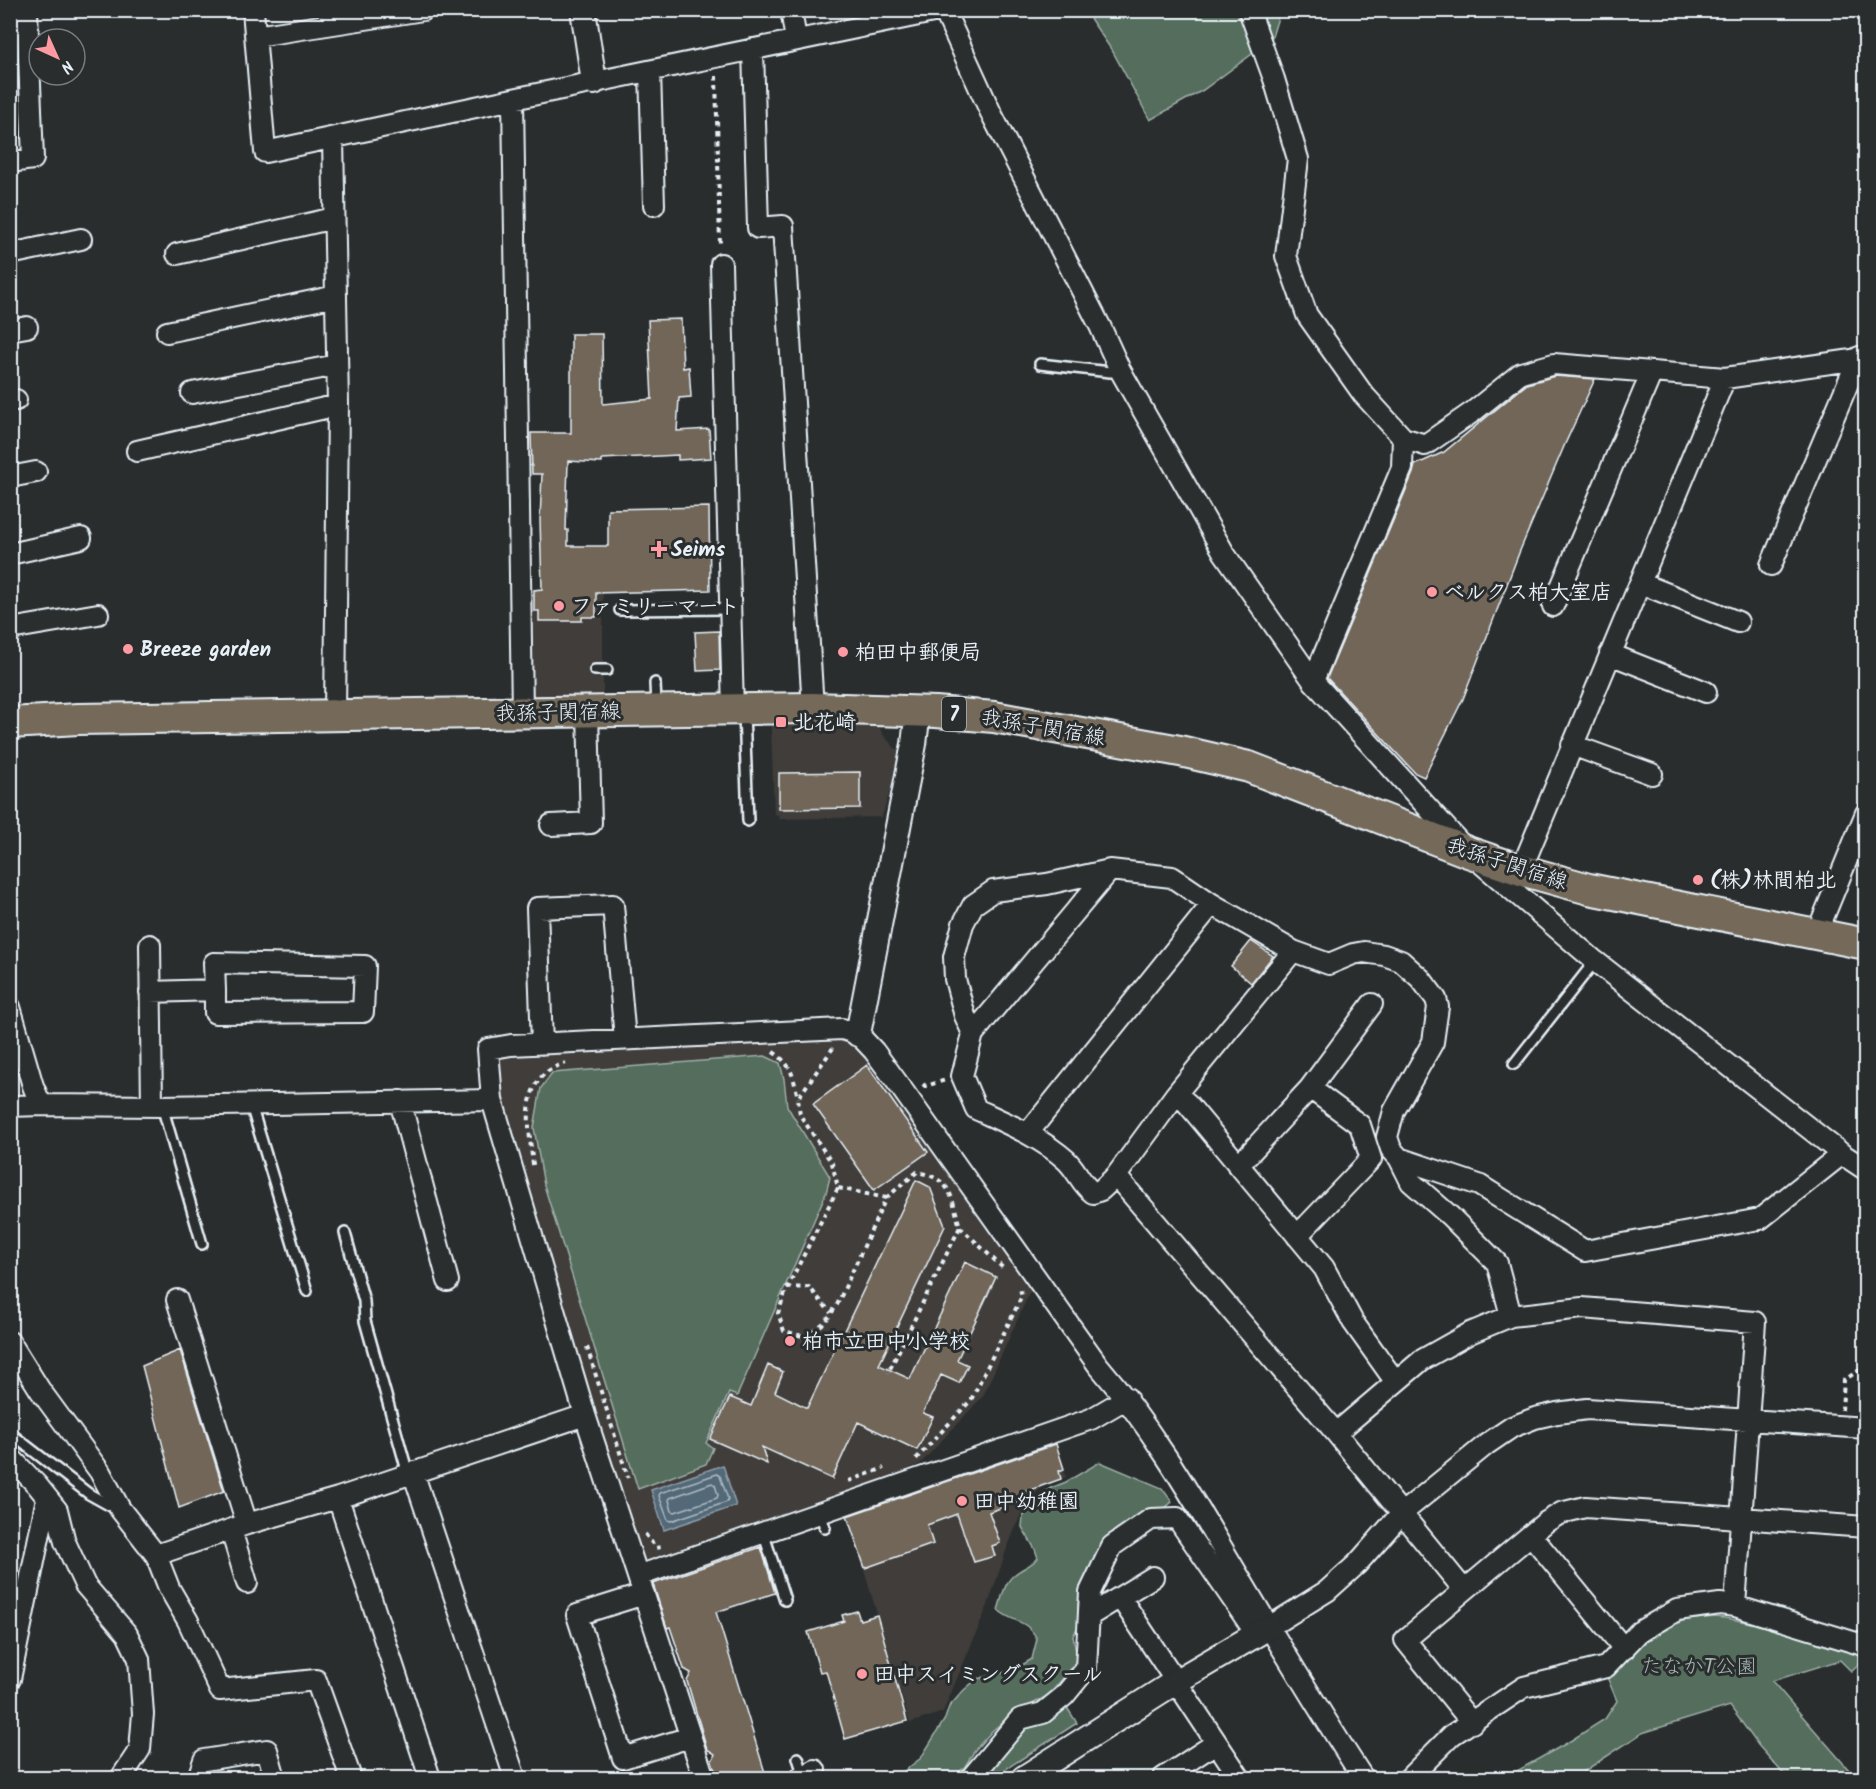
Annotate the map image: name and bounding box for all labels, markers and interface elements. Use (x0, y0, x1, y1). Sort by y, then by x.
north arrow (27, 27, 87, 87)
text: N (54, 54, 79, 79)
place label: Seims (671, 534, 725, 567)
marker: Seims (652, 542, 666, 556)
place label: ベルクス柏大室店 (1444, 577, 1612, 610)
marker: ベルクス柏大室店 (1425, 585, 1439, 599)
place label: ファミリーマート (571, 591, 740, 624)
marker: ファミリーマート (552, 599, 566, 613)
place label: Breeze garden (140, 634, 271, 667)
place label: 柏田中郵便局 (855, 637, 981, 670)
marker: Breeze garden (121, 642, 135, 656)
marker: 柏田中郵便局 (836, 645, 850, 659)
street label: 我孫子関宿線 (495, 696, 621, 731)
road number: 7 (942, 697, 966, 731)
street label: 我孫子関宿線 (978, 701, 1108, 756)
place label: 北花崎 (793, 707, 856, 740)
marker: 北花崎 (774, 715, 788, 729)
street label: 我孫子関宿線 (1442, 829, 1572, 900)
place label: (株)林間柏北 (1710, 865, 1836, 898)
marker: (株)林間柏北 (1691, 873, 1705, 887)
place label: 柏市立田中小学校 (802, 1326, 970, 1359)
marker: 柏市立田中小学校 (783, 1334, 797, 1348)
place label: 田中幼稚園 (974, 1486, 1079, 1519)
marker: 田中幼稚園 (955, 1494, 969, 1508)
park label: たなかT公園 (1641, 1651, 1757, 1684)
place label: 田中スイミングスクール (874, 1659, 1103, 1692)
marker: 田中スイミングスクール (855, 1667, 869, 1681)

